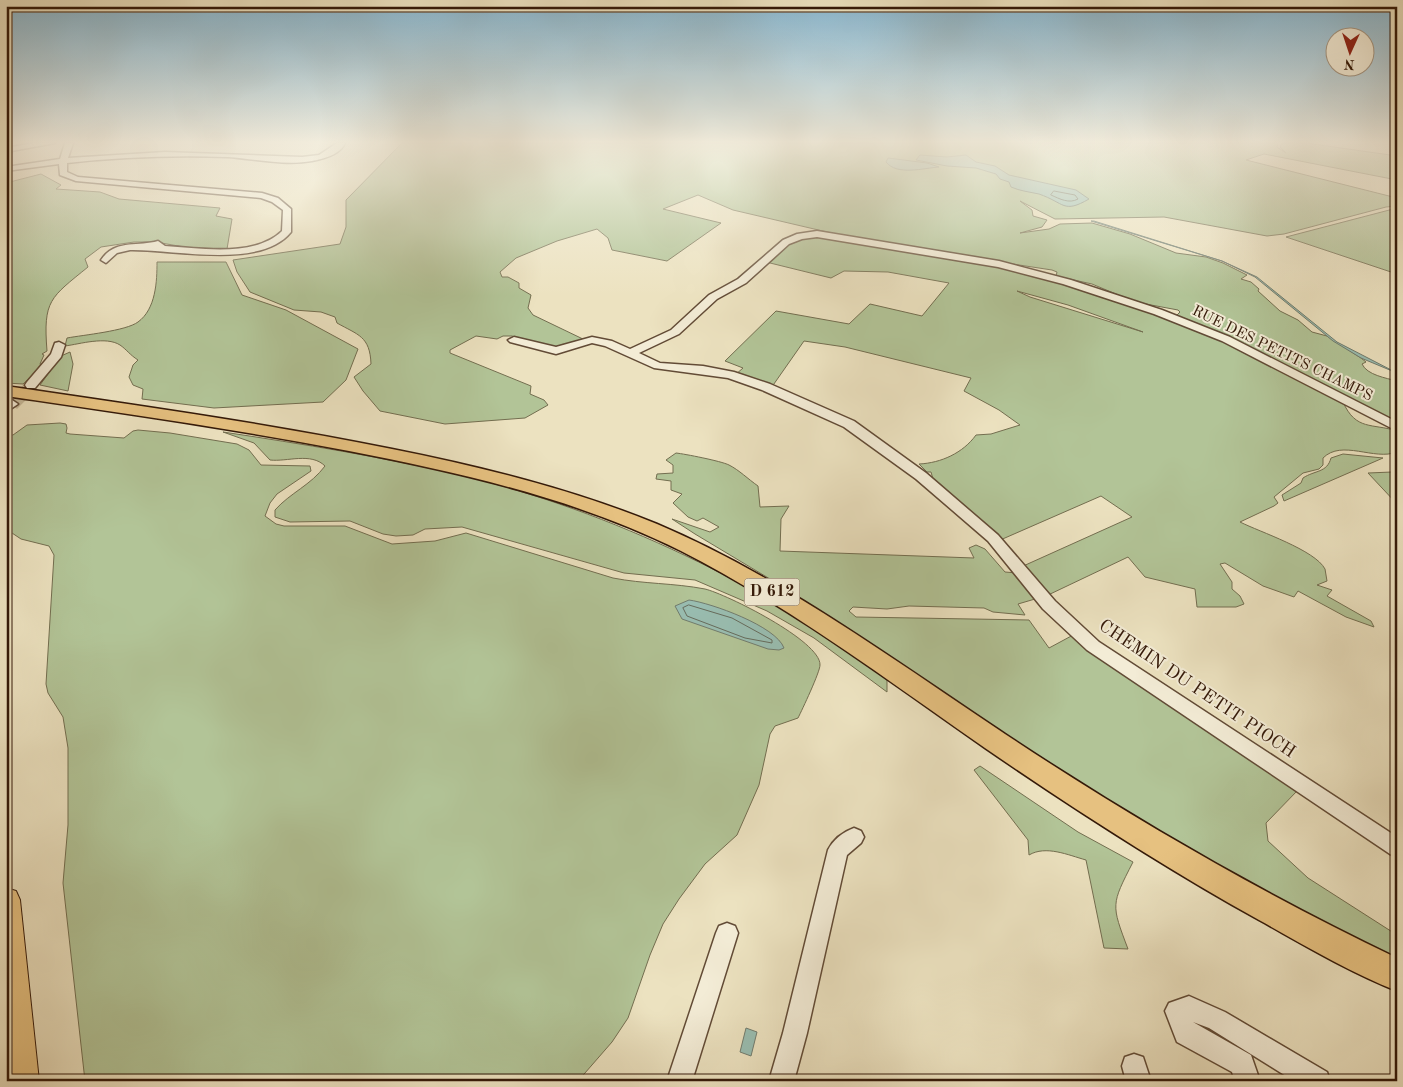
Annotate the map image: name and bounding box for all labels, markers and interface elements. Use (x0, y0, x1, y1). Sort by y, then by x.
north arrow (1326, 28, 1376, 78)
text: N (1343, 57, 1355, 71)
street label: RUE DES PETITS CHAMPS (1189, 304, 1375, 404)
road number: D 612 (744, 578, 800, 606)
street label: CHEMIN DU PETIT PIOCH (1095, 616, 1299, 762)

